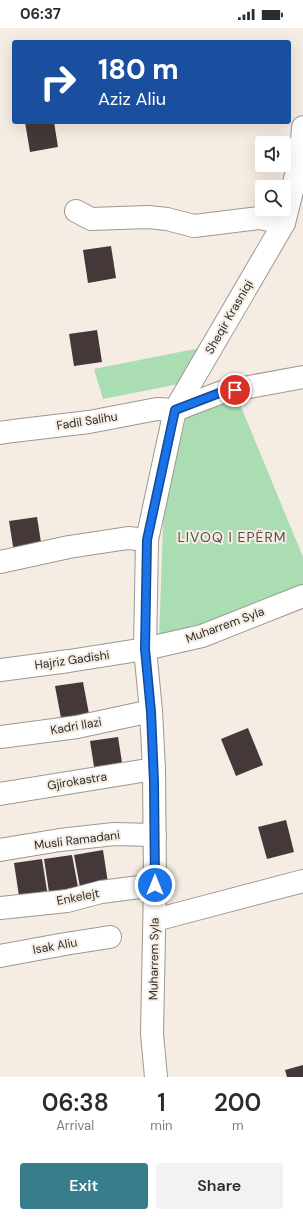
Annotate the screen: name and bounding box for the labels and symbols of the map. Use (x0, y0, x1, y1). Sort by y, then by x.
street label: Sheqir Krasniqi (201, 277, 257, 357)
pin (218, 373, 252, 407)
street label: Fadil Salihu (55, 408, 119, 434)
district label: LIVOQ I EPËRM (177, 528, 287, 546)
street label: Muharrem Syla (183, 603, 267, 647)
street label: Hajriz Gadishi (34, 647, 111, 673)
street label: Kadri Ilazi (49, 714, 103, 738)
street label: Gjirokastra (46, 768, 108, 794)
street label: Musli Ramadani (33, 827, 121, 853)
position arrow (134, 864, 176, 906)
street label: Enkelejt (55, 885, 101, 909)
street label: Muharrem Syla (145, 918, 163, 1000)
street label: Isak Aliu (31, 934, 79, 958)

